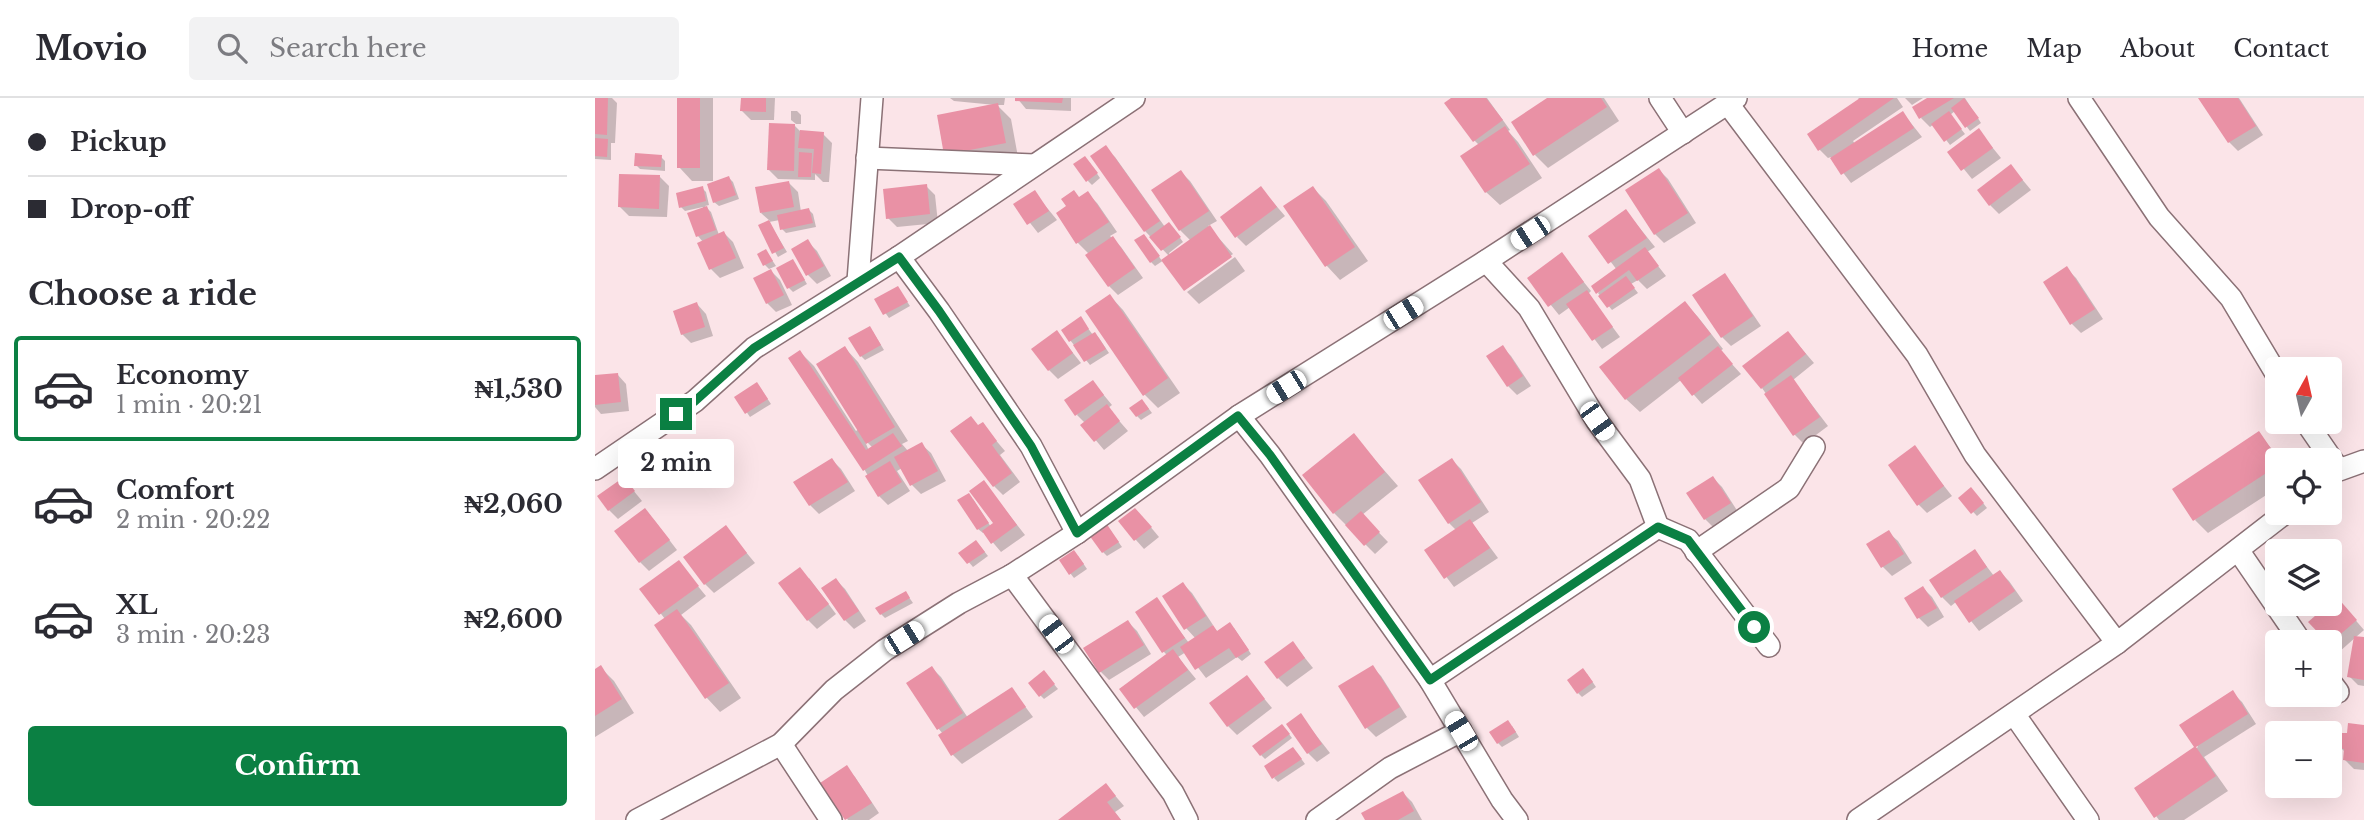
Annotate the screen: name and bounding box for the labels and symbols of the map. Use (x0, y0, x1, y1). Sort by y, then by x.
car (1507, 213, 1554, 253)
car (1380, 293, 1427, 333)
north arrow (2265, 357, 2341, 434)
car (1263, 367, 1310, 407)
route end (660, 398, 692, 430)
car (1577, 398, 1618, 444)
callout: 2 min (618, 438, 734, 488)
car (1035, 611, 1078, 657)
route start (1738, 611, 1770, 643)
car (881, 618, 928, 658)
car (1442, 708, 1481, 754)

